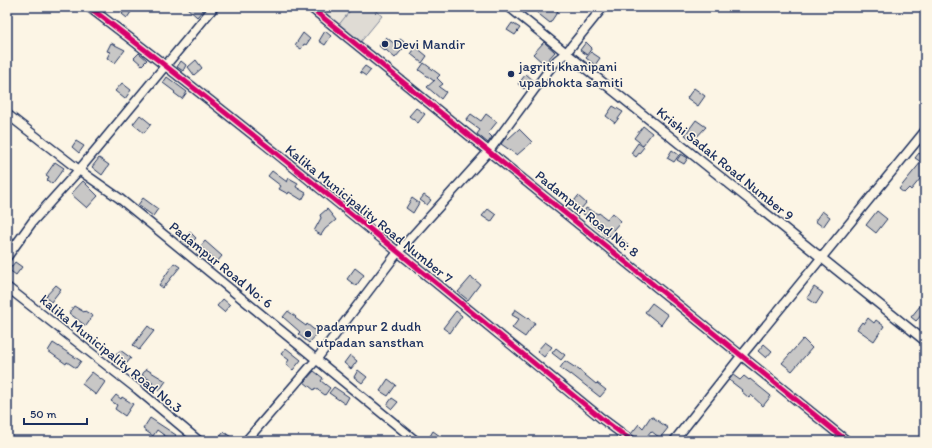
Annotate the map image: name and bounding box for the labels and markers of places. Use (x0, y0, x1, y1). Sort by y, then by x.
place label: Devi Mandir (393, 36, 465, 53)
marker: Devi Mandir (380, 39, 390, 49)
place label: jagriti khanipani upabhokta samiti (518, 58, 623, 91)
marker: jagriti khanipani upabhokta samiti (506, 69, 516, 79)
place label: padampur 2 dudh utpadan sansthan (316, 318, 424, 351)
marker: padampur 2 dudh utpadan sansthan (303, 329, 313, 339)

